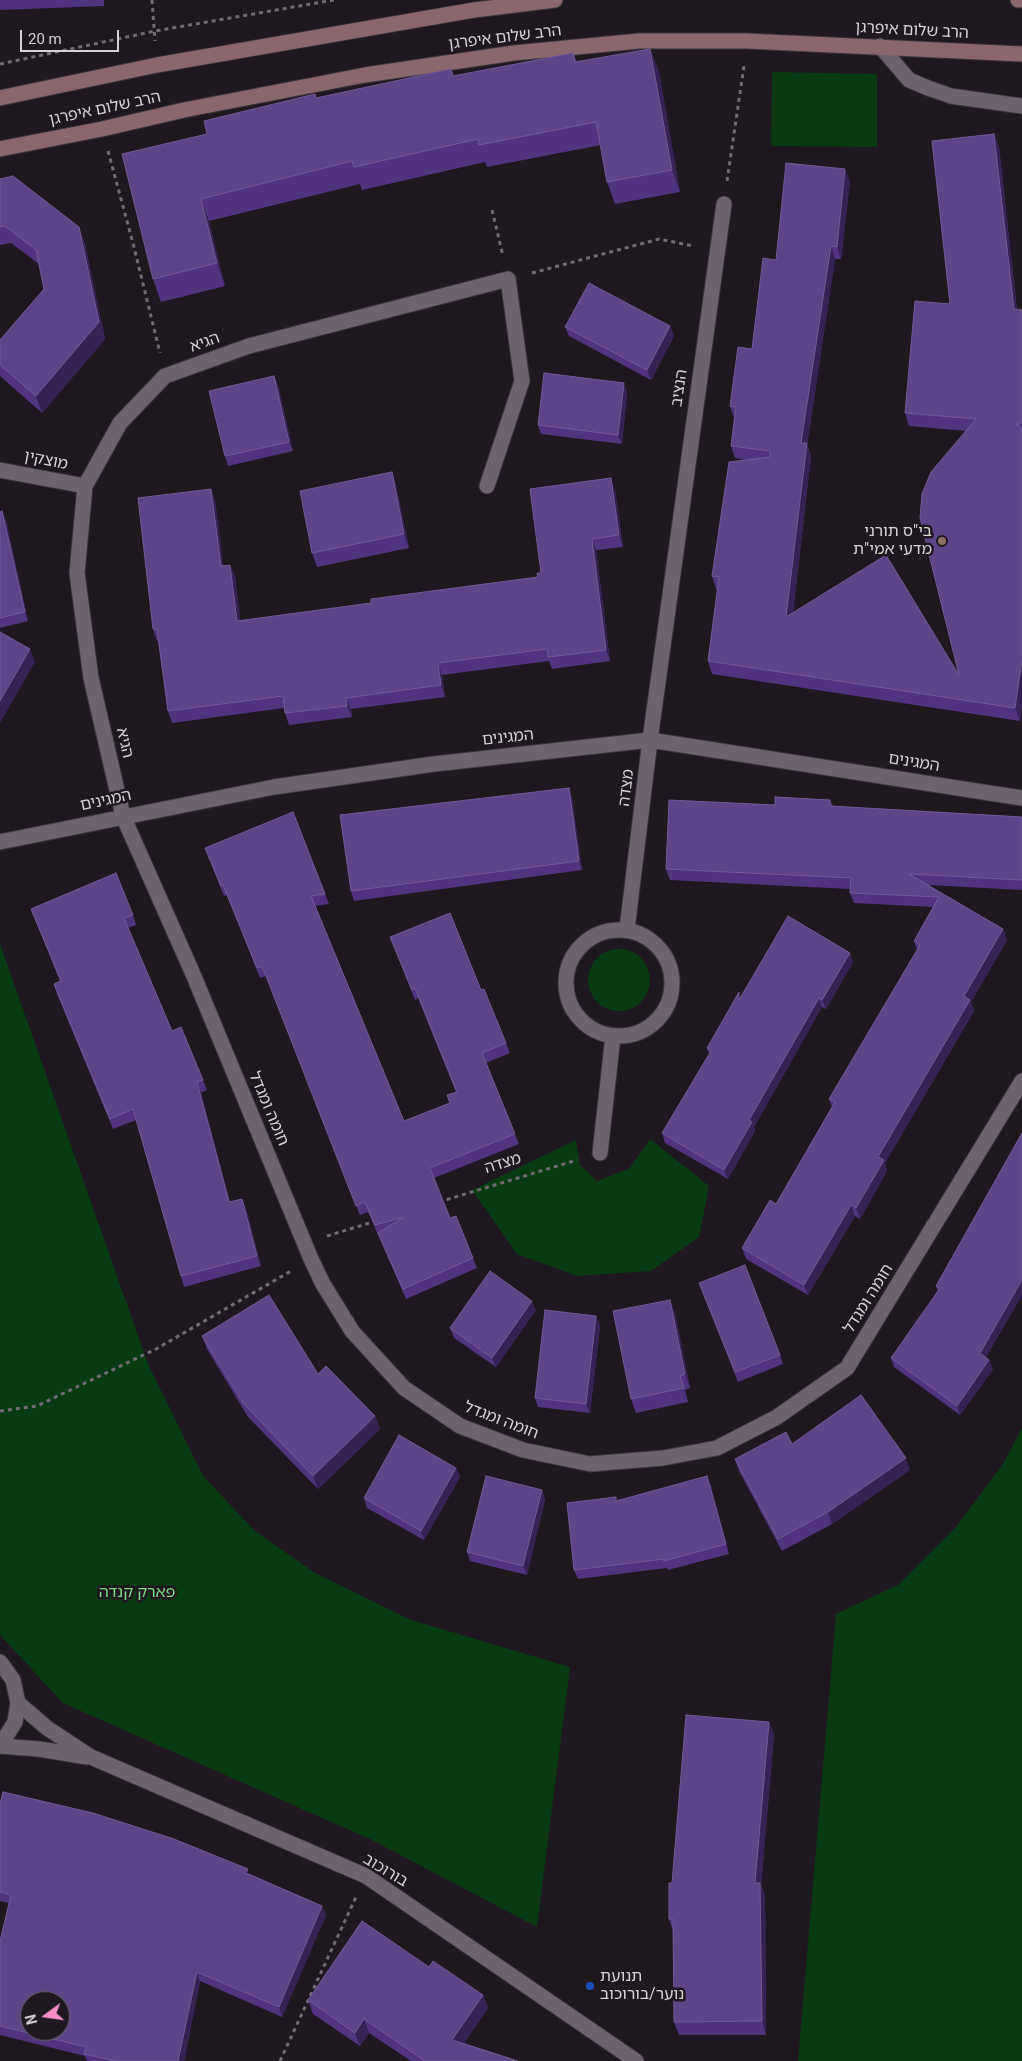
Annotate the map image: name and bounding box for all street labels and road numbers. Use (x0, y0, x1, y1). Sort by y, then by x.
street label: הרב שלום איפרגן (855, 18, 969, 44)
street label: הרב שלום איפרגן (447, 22, 563, 54)
street label: הרב שלום איפרגן (47, 88, 163, 130)
street label: הגיא (187, 329, 223, 357)
street label: הנציב (668, 368, 692, 408)
street label: מוצקין (22, 447, 70, 475)
street label: הגיא (111, 726, 137, 760)
street label: המגינים (481, 726, 535, 750)
street label: המגינים (887, 749, 941, 777)
street label: מצדה (615, 768, 639, 808)
street label: המגינים (79, 786, 133, 816)
street label: חומה ומגדל (244, 1069, 292, 1149)
street label: מצדה (482, 1149, 524, 1179)
street label: חומה ומגדל (840, 1261, 898, 1337)
street label: חומה ומגדל (461, 1398, 541, 1444)
street label: בורוכוב (359, 1850, 411, 1892)

